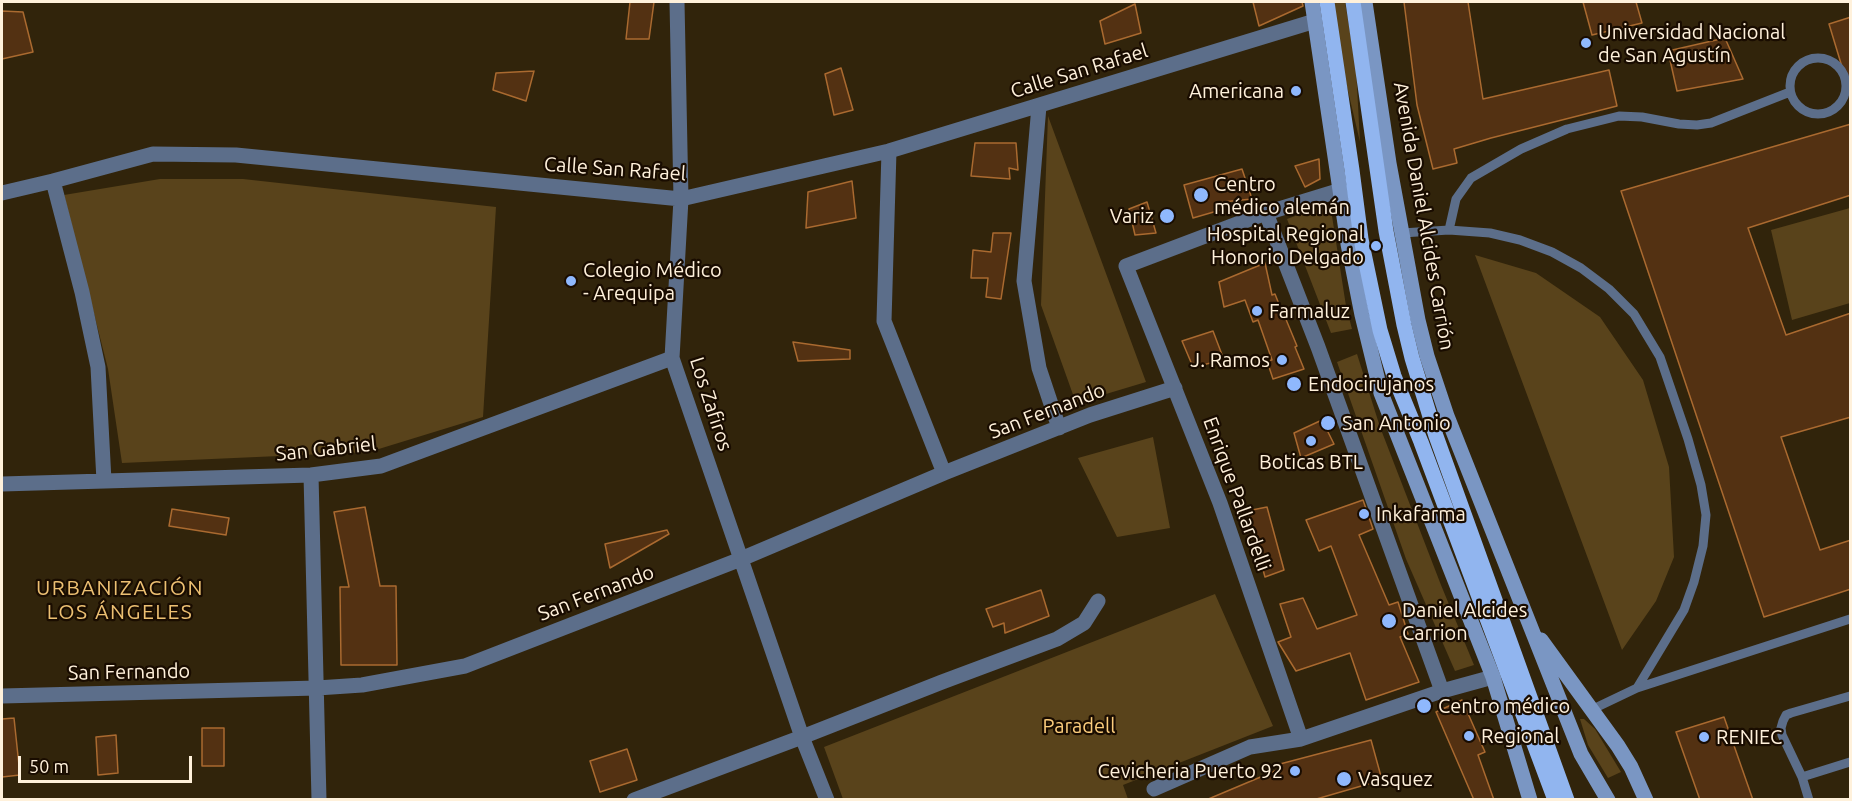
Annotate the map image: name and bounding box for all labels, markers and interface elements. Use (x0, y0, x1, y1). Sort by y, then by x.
place label: Universidad Nacional de San Agustín (1598, 20, 1785, 67)
marker: Universidad Nacional de San Agustín (1579, 36, 1593, 50)
street label: Calle San Rafael (1007, 39, 1151, 103)
place label: Americana (1189, 79, 1284, 103)
street label: Avenida Daniel Alcides Carrión (1389, 80, 1459, 352)
marker: Americana (1289, 84, 1303, 98)
street label: Calle San Rafael (543, 152, 687, 186)
place label: Centro médico alemán (1214, 172, 1350, 219)
marker: Centro médico alemán (1192, 186, 1210, 204)
place label: Variz (1110, 204, 1154, 228)
marker: Variz (1158, 207, 1176, 225)
place label: Hospital Regional Honorio Delgado (1207, 222, 1364, 269)
marker: Hospital Regional Honorio Delgado (1369, 239, 1383, 253)
place label: Colegio Médico - Arequipa (583, 258, 722, 305)
marker: Colegio Médico - Arequipa (564, 274, 578, 288)
place label: Farmaluz (1269, 299, 1350, 323)
marker: Farmaluz (1250, 304, 1264, 318)
place label: J. Ramos (1190, 348, 1270, 372)
marker: J. Ramos (1275, 353, 1289, 367)
street label: Los Zafiros (685, 354, 737, 454)
place label: Endocirujanos (1308, 372, 1434, 396)
marker: Endocirujanos (1285, 375, 1303, 393)
street label: San Fernando (986, 378, 1108, 444)
place label: San Antonio (1342, 411, 1451, 435)
street label: Enrique Pallardelli (1198, 414, 1276, 574)
marker: San Antonio (1319, 414, 1337, 432)
street label: San Gabriel (275, 432, 377, 466)
marker: Boticas BTL (1304, 434, 1318, 448)
place label: Boticas BTL (1259, 450, 1363, 474)
place label: Inkafarma (1376, 502, 1466, 526)
marker: Inkafarma (1357, 507, 1371, 521)
street label: San Fernando (535, 560, 657, 626)
district label: URBANIZACIÓN LOS ÁNGELES (36, 575, 204, 625)
place label: Daniel Alcides Carrion (1402, 598, 1527, 645)
marker: Daniel Alcides Carrion (1380, 612, 1398, 630)
street label: San Fernando (68, 659, 190, 685)
place label: Centro médico (1438, 694, 1570, 718)
marker: Centro médico (1415, 697, 1433, 715)
park label: Paradell (1042, 714, 1116, 738)
place label: Regional (1481, 724, 1559, 748)
place label: RENIEC (1716, 725, 1782, 749)
marker: Regional (1462, 729, 1476, 743)
marker: RENIEC (1697, 730, 1711, 744)
scale bar (21, 744, 195, 782)
text: 50 m (29, 756, 69, 776)
place label: Cevicheria Puerto 92 (1097, 759, 1283, 783)
marker: Cevicheria Puerto 92 (1288, 764, 1302, 778)
place label: Vasquez (1358, 767, 1433, 791)
marker: Vasquez (1335, 770, 1353, 788)

